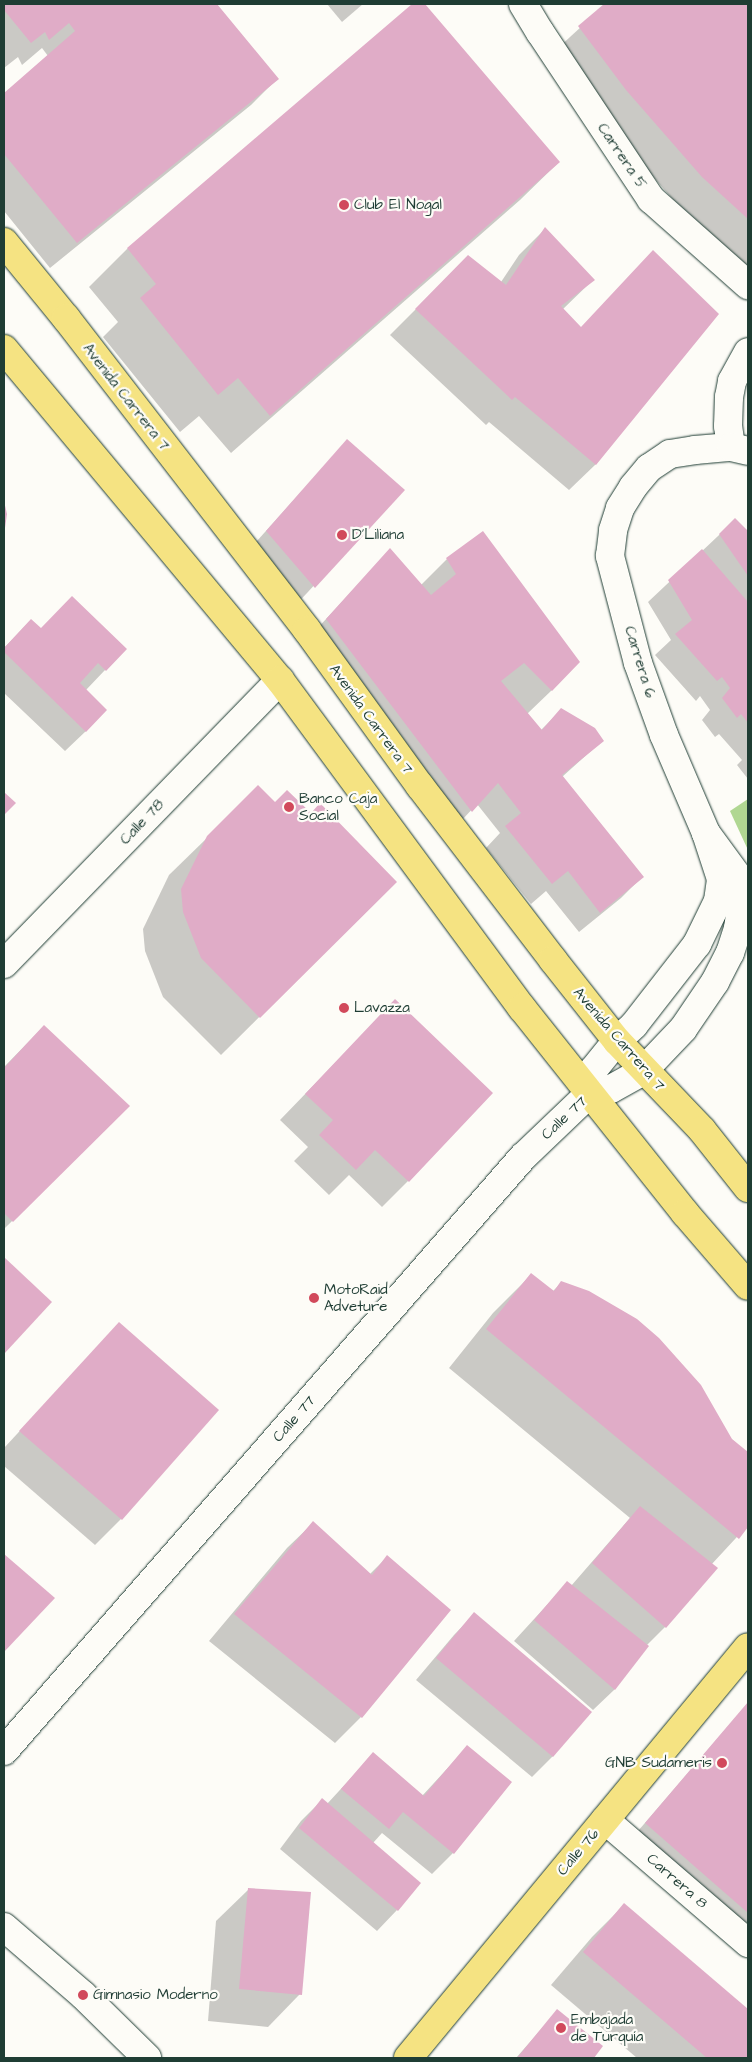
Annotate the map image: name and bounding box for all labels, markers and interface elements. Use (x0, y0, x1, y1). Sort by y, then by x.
street label: Carrera 5 (593, 120, 651, 192)
place label: Club El Nogal (354, 196, 442, 214)
marker: Club El Nogal (338, 199, 350, 211)
street label: Avenida Carrera 7 (79, 340, 173, 454)
place label: D'Liliana (352, 526, 404, 544)
marker: D'Liliana (336, 529, 348, 541)
street label: Carrera 6 (621, 624, 659, 700)
street label: Avenida Carrera 7 (325, 661, 417, 777)
place label: Banco Caja Social (299, 789, 377, 824)
street label: Calle 78 (116, 796, 168, 848)
marker: Banco Caja Social (283, 801, 295, 813)
street label: Avenida Carrera 7 (569, 984, 669, 1094)
place label: Lavazza (354, 999, 410, 1017)
marker: Lavazza (338, 1002, 350, 1014)
street label: Calle 77 (538, 1092, 590, 1144)
place label: MotoRaid Adveture (324, 1280, 388, 1315)
marker: MotoRaid Adveture (308, 1292, 320, 1304)
street label: Calle 77 (269, 1392, 319, 1446)
place label: GNB Sudameris (605, 1754, 712, 1772)
marker: GNB Sudameris (716, 1757, 728, 1769)
street label: Calle 76 (553, 1825, 603, 1879)
street label: Carrera 8 (643, 1850, 711, 1912)
place label: Gimnasio Moderno (93, 1986, 218, 2004)
marker: Gimnasio Moderno (77, 1989, 89, 2001)
place label: Embajada de Turquía (571, 2010, 643, 2045)
marker: Embajada de Turquía (555, 2022, 567, 2034)

